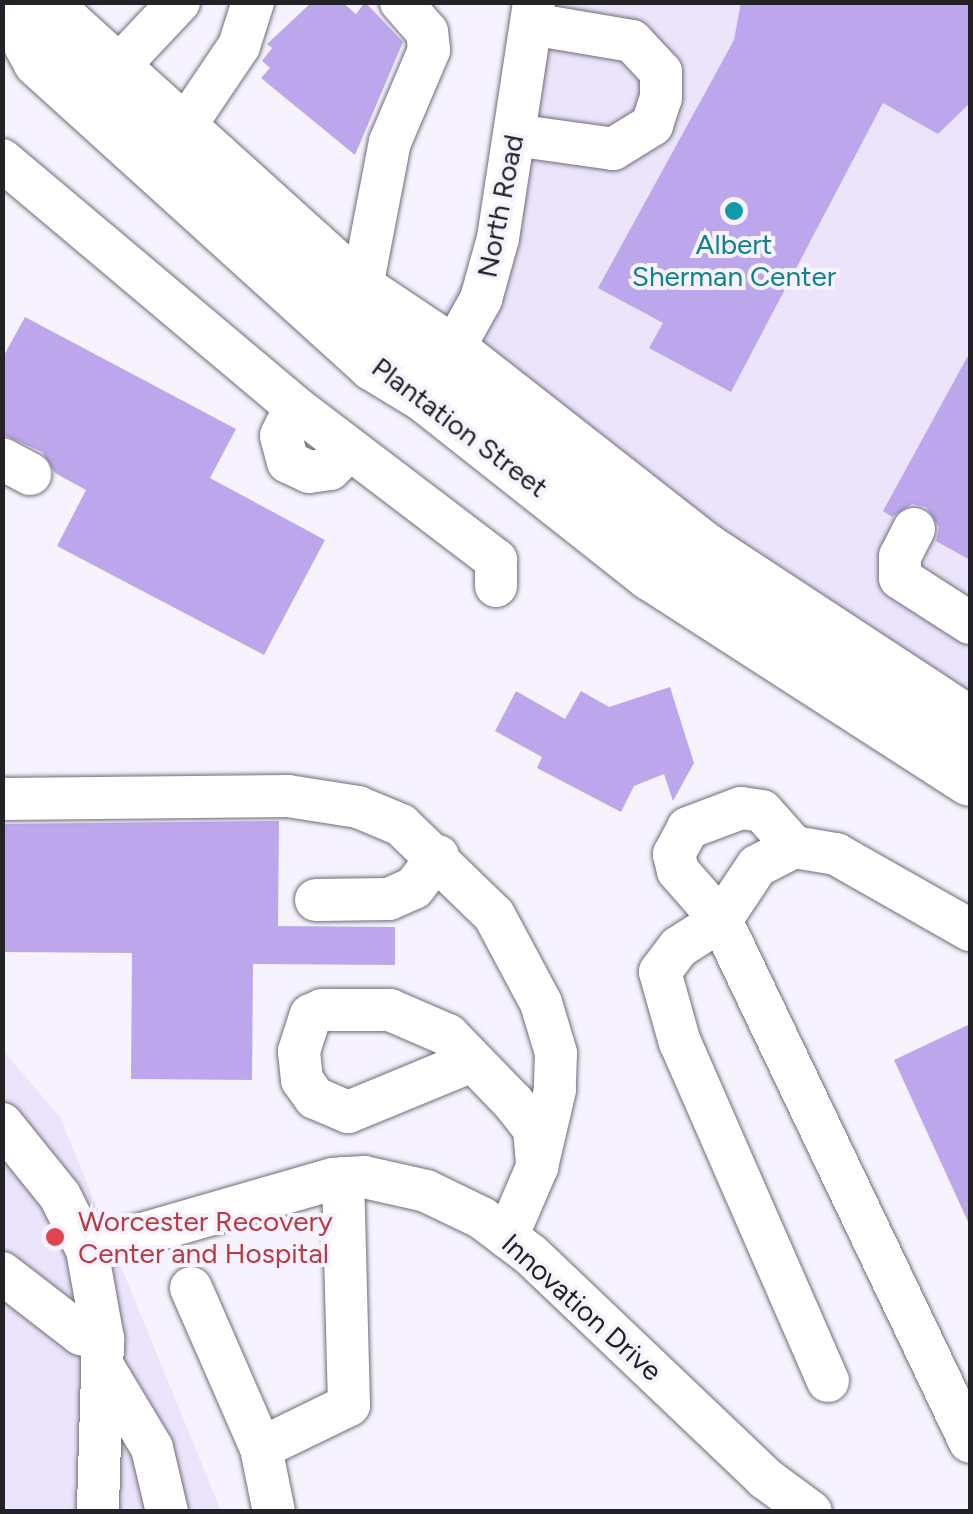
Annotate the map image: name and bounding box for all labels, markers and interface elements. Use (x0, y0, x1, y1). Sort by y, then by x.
street label: North Road (470, 132, 530, 280)
marker: Albert Sherman Center (723, 200, 745, 222)
place label: Albert Sherman Center (632, 227, 836, 293)
street label: Plantation Street (366, 350, 554, 504)
place label: Worcester Recovery Center and Hospital (78, 1204, 333, 1270)
marker: Worcester Recovery Center and Hospital (42, 1224, 68, 1250)
street label: Innovation Drive (495, 1226, 669, 1388)

